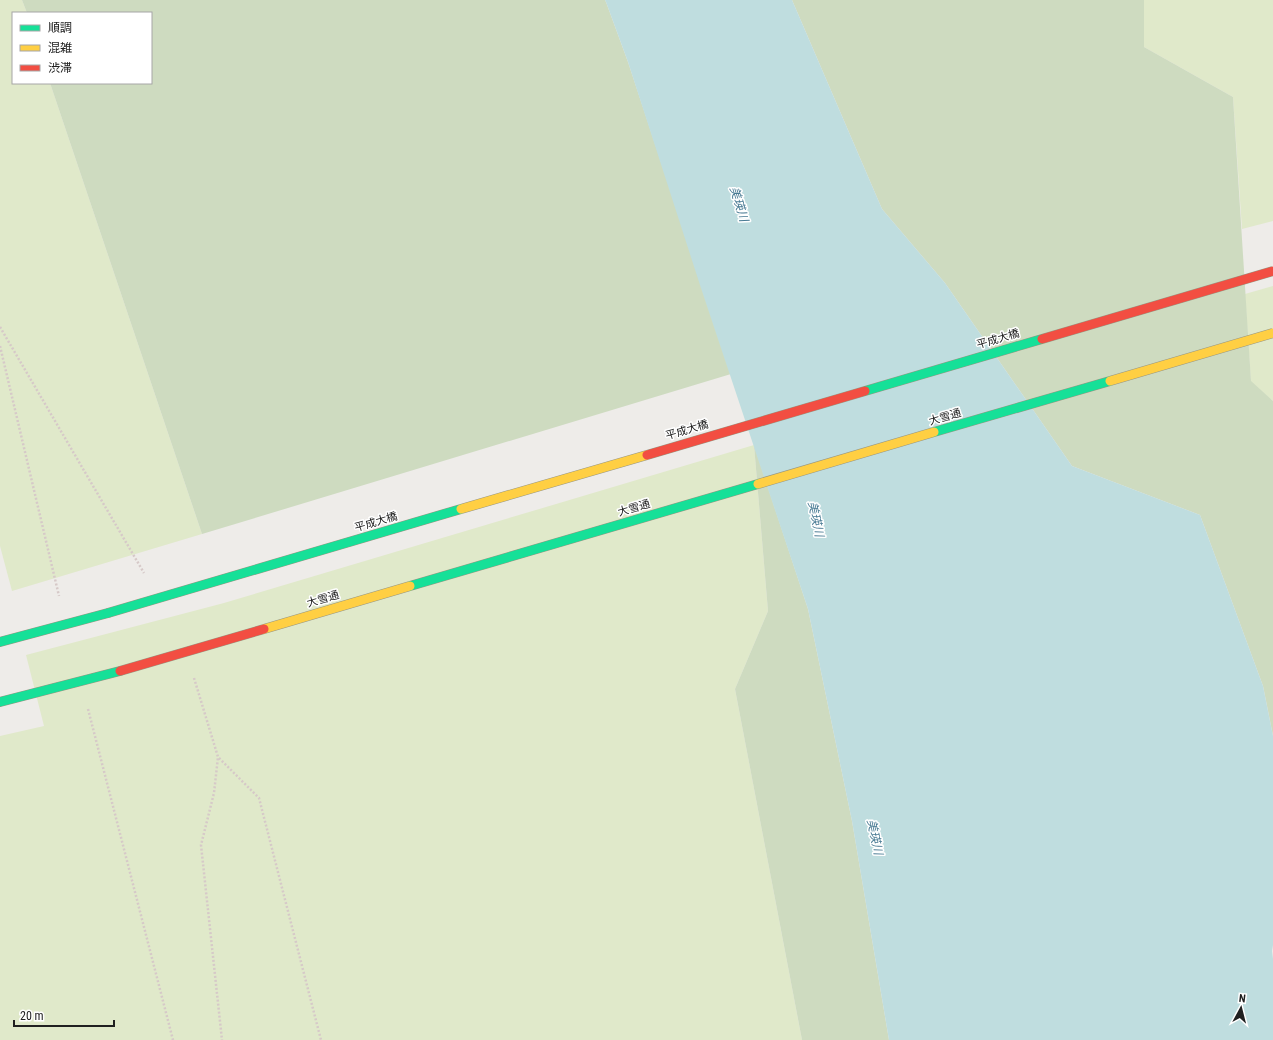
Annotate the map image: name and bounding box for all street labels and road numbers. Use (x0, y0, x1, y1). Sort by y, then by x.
street label: 平成大橋 (975, 327, 1021, 351)
street label: 大雪通 (927, 406, 963, 428)
street label: 平成大橋 (664, 418, 710, 442)
street label: 大雪通 (616, 497, 652, 519)
street label: 平成大橋 (353, 510, 399, 534)
street label: 大雪通 (305, 588, 341, 610)

